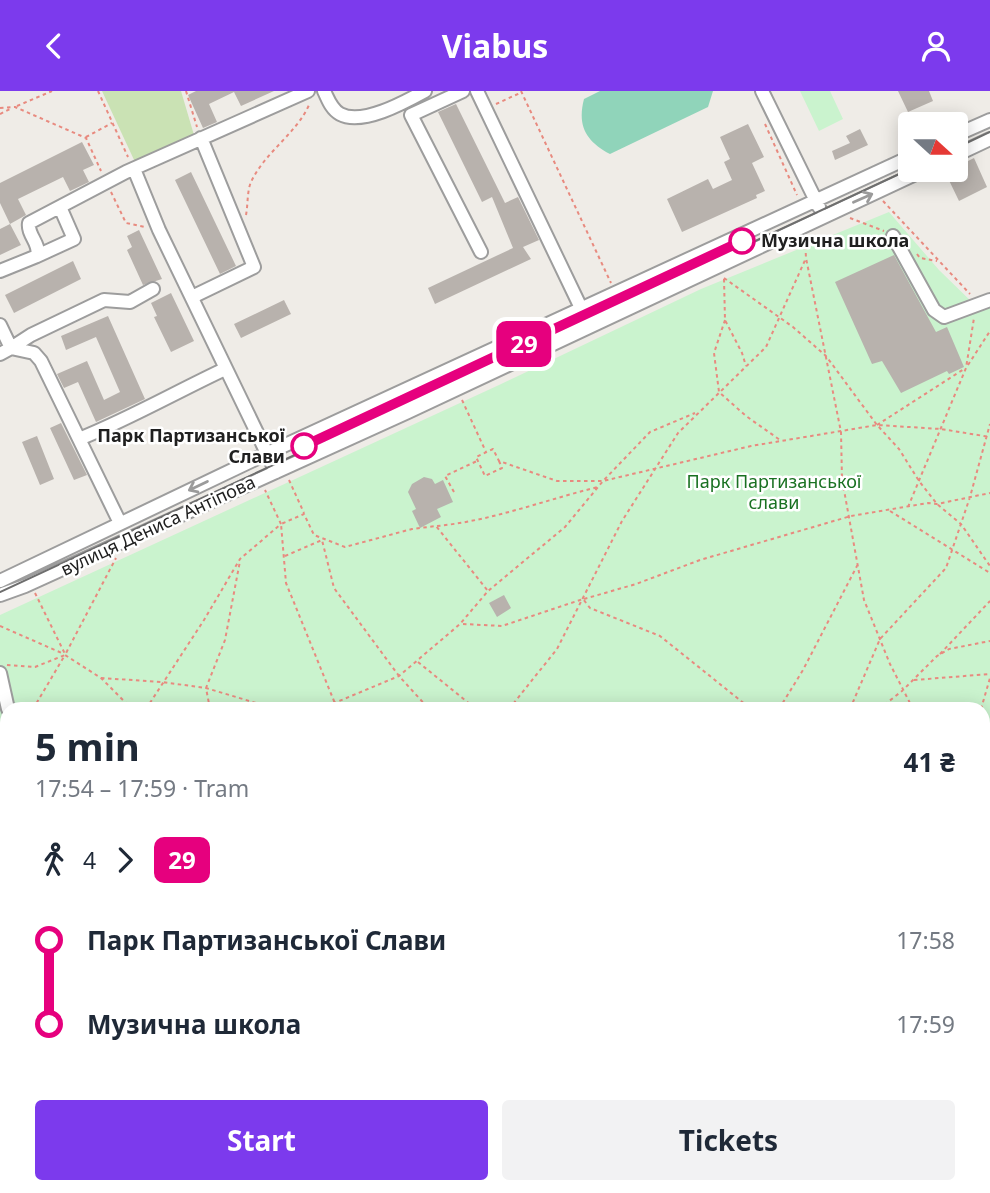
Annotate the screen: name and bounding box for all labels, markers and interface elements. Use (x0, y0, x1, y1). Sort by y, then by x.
text: Viabus (442, 24, 548, 67)
icon: back (35, 27, 73, 65)
icon: person (917, 27, 955, 65)
north arrow (898, 112, 968, 182)
map controls (898, 112, 968, 182)
one-way arrow (852, 191, 873, 204)
marker: Музична школа (729, 228, 755, 254)
place label: Музична школа (761, 228, 909, 252)
line badge: 29 (492, 321, 556, 367)
text: 29 (510, 327, 538, 360)
place label: Парк Партизанської Слави (97, 423, 286, 468)
marker: Парк Партизанської Слави (291, 433, 317, 459)
street label: вулиця Дениса Антіпова (56, 469, 259, 581)
park label: Парк Партизанської слави (687, 469, 862, 514)
one-way arrow (188, 480, 209, 493)
text: 5 min (35, 720, 140, 772)
text: 41 ₴ (904, 744, 955, 780)
text: 17:54 – 17:59 · Tram (35, 772, 249, 804)
icon: walk (35, 841, 73, 879)
icon: forward (106, 841, 144, 879)
text: 29 (168, 843, 196, 876)
text: 4 (83, 844, 96, 876)
text: Парк Партизанської Слави (87, 922, 446, 958)
text: 17:58 (896, 924, 955, 956)
text: Музична школа (87, 1006, 301, 1042)
text: 17:59 (896, 1008, 955, 1040)
button: Start (35, 1100, 488, 1180)
button: Tickets (502, 1100, 955, 1180)

